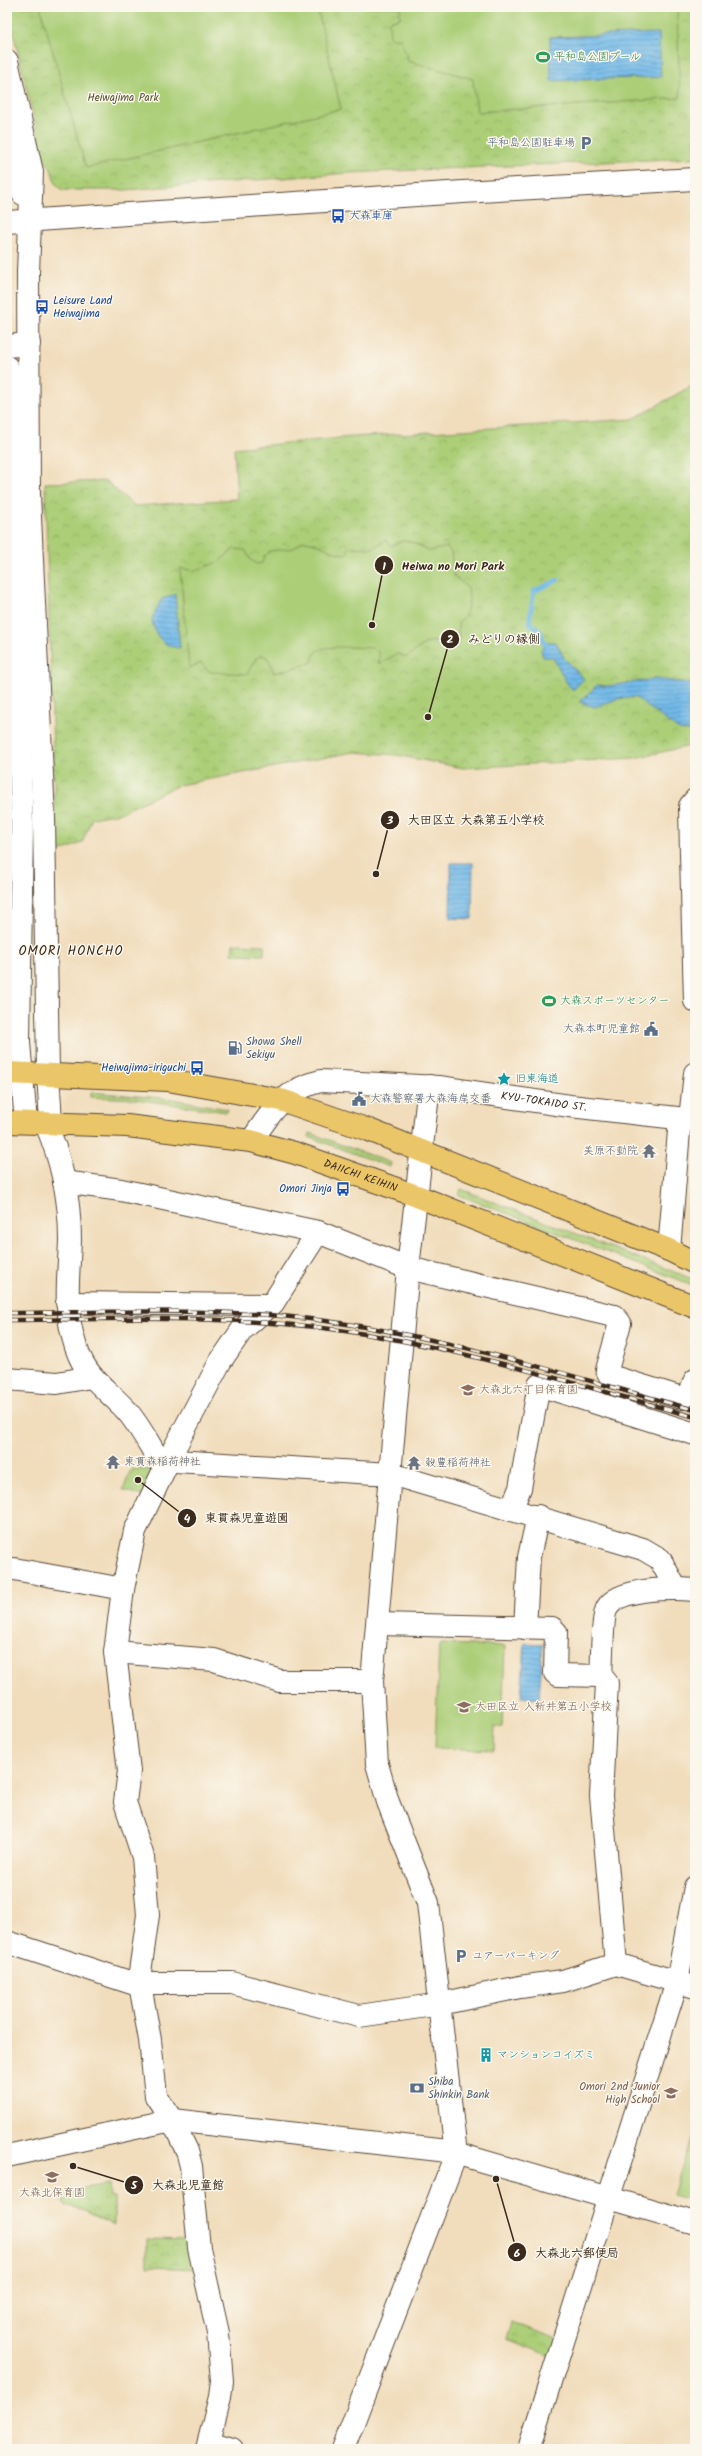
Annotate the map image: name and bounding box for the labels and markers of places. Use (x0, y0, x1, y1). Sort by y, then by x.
place label: 平和島公園プール (554, 48, 641, 66)
sports icon: 平和島公園プール (535, 49, 551, 65)
place label: 平和島公園駐車場 (487, 134, 575, 152)
parking icon: 平和島公園駐車場 (578, 135, 594, 151)
place label: 大森車庫 (349, 207, 393, 225)
bus stop icon: 大森車庫 (330, 208, 346, 224)
place label: Leisure Land Heiwajima (53, 292, 113, 323)
bus stop icon: Leisure Land Heiwajima (34, 299, 50, 315)
callout: Heiwa no Mori Park (374, 553, 512, 577)
callout: みどりの縁側 (440, 627, 548, 651)
callout: 大田区立 大森第五小学校 (380, 808, 552, 832)
place label: 大森スポーツセンター (560, 992, 669, 1010)
sports icon: 大森スポーツセンター (541, 993, 557, 1009)
place label: 大森本町児童館 (563, 1020, 640, 1038)
public building icon: 大森本町児童館 (643, 1021, 659, 1037)
place label: Showa Shell Sekiyu (246, 1033, 302, 1064)
fuel station icon: Showa Shell Sekiyu (227, 1040, 243, 1056)
place label: Heiwajima-iriguchi (101, 1059, 186, 1077)
bus stop icon: Heiwajima-iriguchi (189, 1060, 205, 1076)
place label: 旧東海道 (515, 1070, 559, 1088)
place icon: 旧東海道 (496, 1071, 512, 1087)
place label: 大森警察署大森海岸交番 (370, 1090, 491, 1108)
public building icon: 大森警察署大森海岸交番 (351, 1091, 367, 1107)
place label: 美原不動院 (583, 1142, 638, 1160)
temple icon: 美原不動院 (641, 1143, 657, 1159)
place label: Omori Jinja (279, 1180, 332, 1198)
bus stop icon: Omori Jinja (335, 1181, 351, 1197)
place label: 大森北六丁目保育園 (479, 1381, 578, 1399)
school or university icon: 大森北六丁目保育園 (460, 1382, 476, 1398)
place label: 東貫森稲荷神社 (124, 1453, 201, 1471)
temple icon: 東貫森稲荷神社 (105, 1454, 121, 1470)
place label: 穀豊稲荷神社 (425, 1454, 491, 1472)
temple icon: 穀豊稲荷神社 (406, 1455, 422, 1471)
callout: 東貫森児童遊園 (177, 1506, 297, 1530)
place label: 大田区立 入新井第五小学校 (475, 1698, 611, 1716)
school or university icon: 大田区立 入新井第五小学校 (456, 1699, 472, 1715)
place label: ユアーパーキング (472, 1947, 560, 1965)
parking icon: ユアーパーキング (453, 1948, 469, 1964)
place label: マンションコイズミ (497, 2046, 595, 2064)
building icon: マンションコイズミ (478, 2047, 494, 2063)
place label: Shiba Shinkin Bank (428, 2073, 490, 2104)
place label: Omori 2nd Junior High School (579, 2078, 661, 2109)
bank icon: Shiba Shinkin Bank (409, 2080, 425, 2096)
school or university icon: Omori 2nd Junior High School (663, 2085, 679, 2101)
school or university icon: 大森北保育園 (44, 2169, 60, 2185)
callout: 大森北児童館 (124, 2173, 232, 2197)
place label: 大森北保育園 (19, 2184, 85, 2202)
callout: 大森北六郵便局 (507, 2240, 627, 2264)

